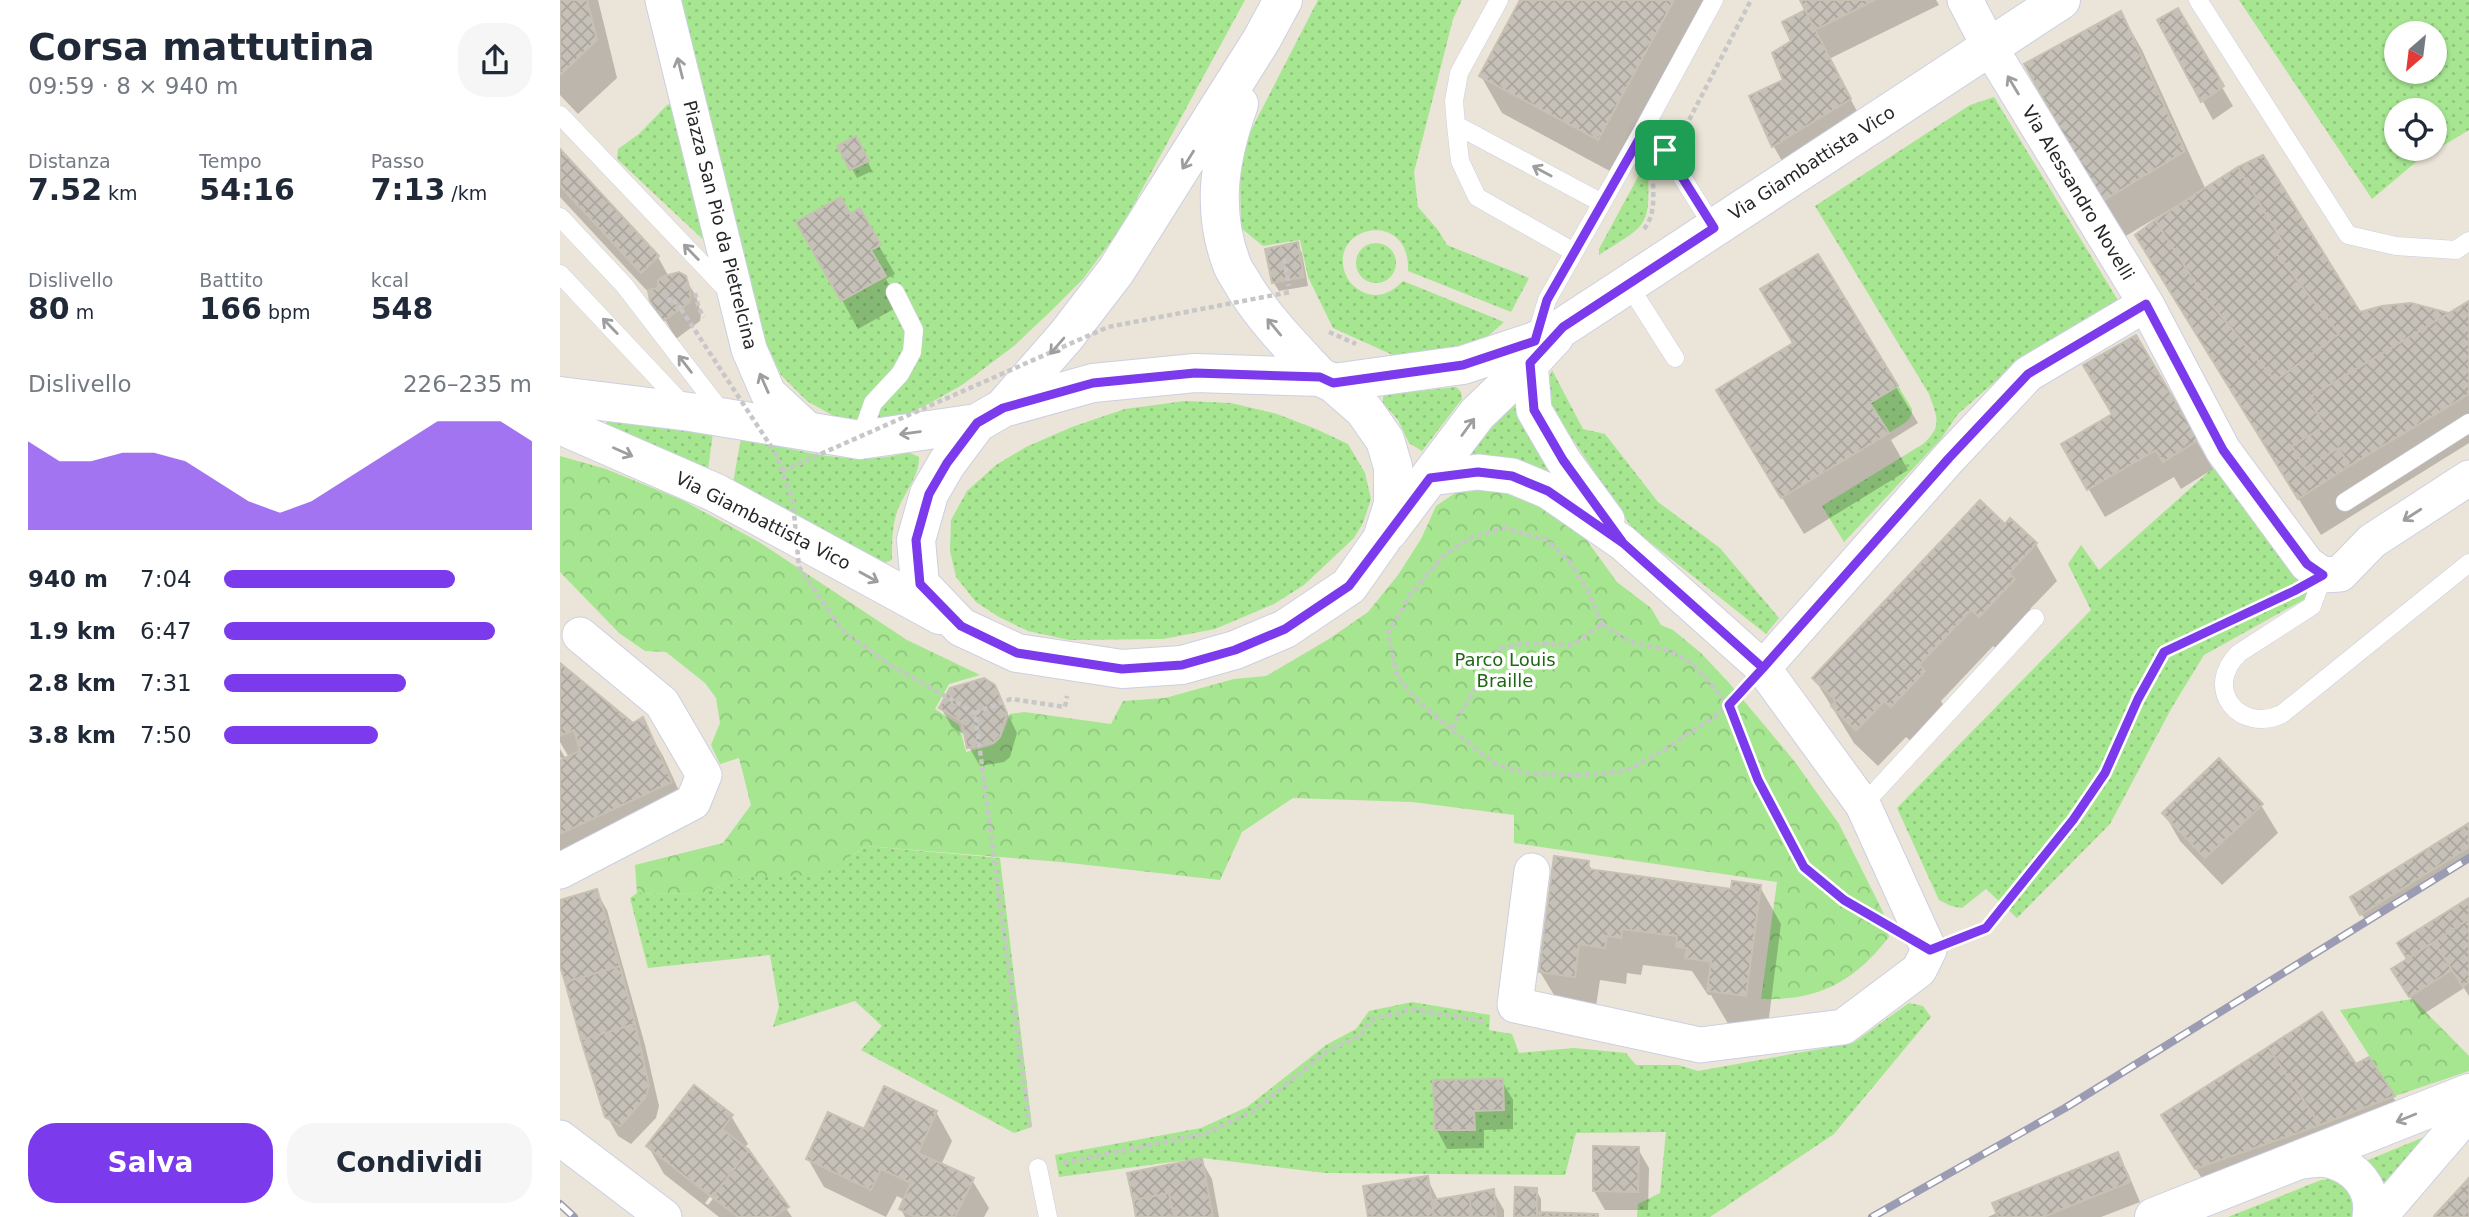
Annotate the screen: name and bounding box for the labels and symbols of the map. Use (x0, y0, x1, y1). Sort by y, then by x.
north arrow (2384, 21, 2446, 84)
one-way arrow (673, 57, 686, 80)
one-way arrow (2005, 75, 2019, 95)
street label: Piazza San Pio da Pietrelcina (679, 98, 762, 352)
street label: Via Giambattista Vico (1725, 101, 1899, 224)
street label: Via Alessandro Novelli (2018, 102, 2139, 284)
pin (1635, 120, 1695, 180)
one-way arrow (1180, 149, 1194, 169)
one-way arrow (1532, 164, 1552, 178)
one-way arrow (682, 244, 699, 261)
one-way arrow (601, 318, 618, 335)
one-way arrow (1266, 318, 1282, 336)
one-way arrow (1049, 337, 1065, 355)
one-way arrow (678, 355, 693, 373)
one-way arrow (757, 372, 770, 394)
one-way arrow (1460, 417, 1475, 436)
one-way arrow (899, 427, 922, 440)
one-way arrow (611, 446, 633, 459)
street label: Via Giambattista Vico (672, 467, 854, 574)
one-way arrow (2402, 508, 2422, 522)
one-way arrow (858, 570, 879, 584)
park label: Parco Louis Braille (1454, 649, 1556, 691)
one-way arrow (2395, 1113, 2417, 1126)

